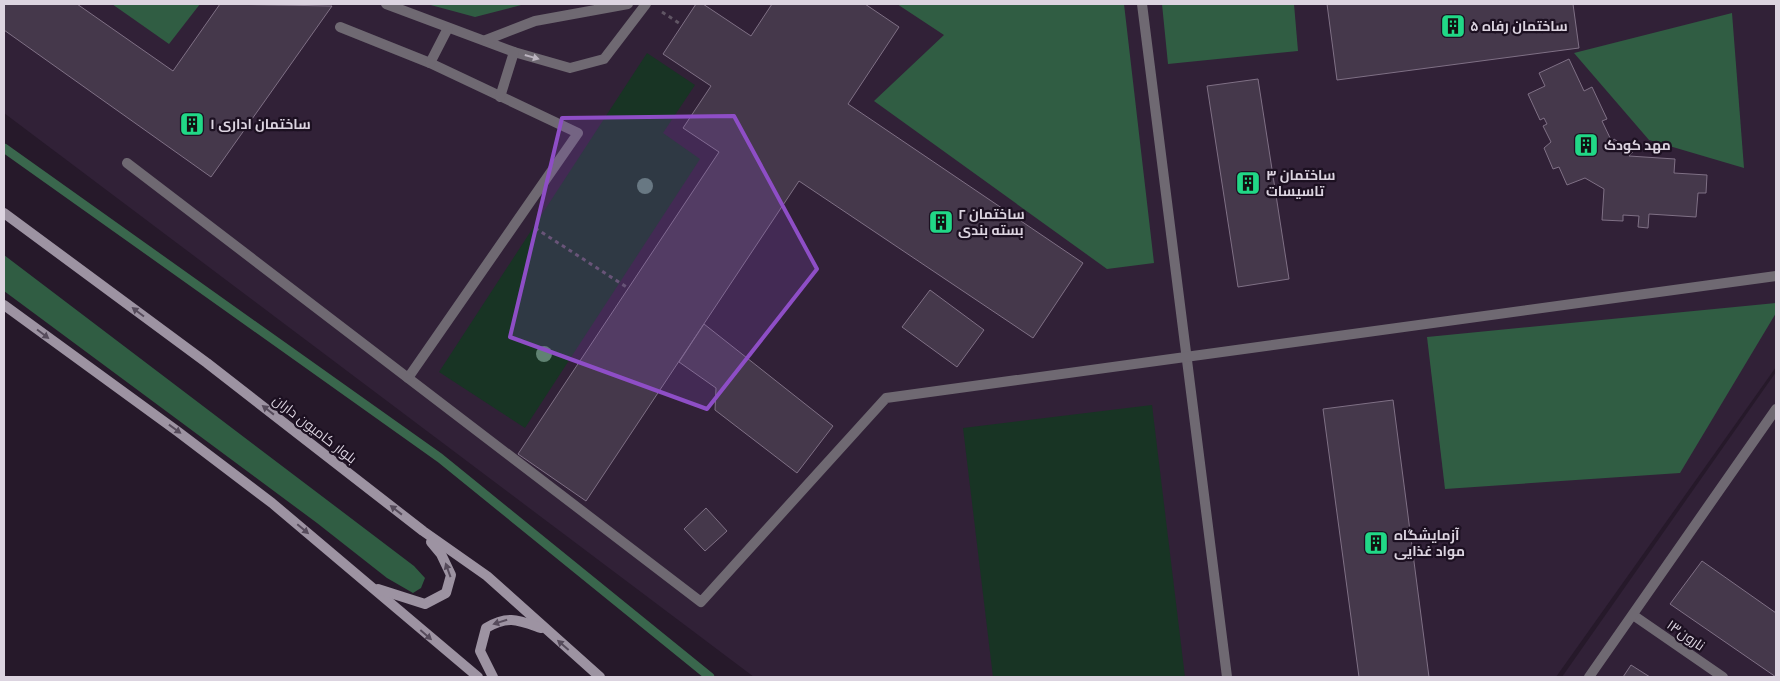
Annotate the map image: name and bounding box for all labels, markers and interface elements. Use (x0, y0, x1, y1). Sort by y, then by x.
building icon: ۵ ساختمان رفاه (1440, 13, 1466, 39)
place label: ۵ ساختمان رفاه (1470, 17, 1568, 35)
one-way arrow (524, 53, 539, 61)
building icon: ۱ ساختمان اداری (179, 111, 205, 137)
place label: ۱ ساختمان اداری (210, 115, 311, 133)
building icon: مهد کودک (1573, 132, 1599, 158)
place label: مهد کودک (1604, 136, 1671, 154)
place label: ۳ ساختمان تاسیسات (1266, 166, 1335, 200)
building icon: ۳ ساختمان تاسیسات (1235, 170, 1261, 196)
place label: ۲ ساختمان بسته بندی (958, 205, 1025, 239)
building icon: ۲ ساختمان بسته بندی (928, 209, 954, 235)
one-way arrow (131, 307, 145, 317)
one-way arrow (36, 329, 50, 339)
street label: بلوار کامیون داران (269, 391, 361, 467)
one-way arrow (262, 405, 275, 416)
one-way arrow (168, 424, 182, 434)
one-way arrow (390, 504, 403, 515)
one-way arrow (297, 523, 309, 534)
place label: آزمایشگاه مواد غذایی (1394, 526, 1465, 560)
building icon: آزمایشگاه مواد غذایی (1363, 530, 1389, 556)
one-way arrow (444, 562, 452, 577)
street label: نارون۱۳ (1664, 615, 1708, 655)
one-way arrow (492, 619, 507, 627)
one-way arrow (420, 629, 432, 640)
one-way arrow (558, 639, 570, 651)

